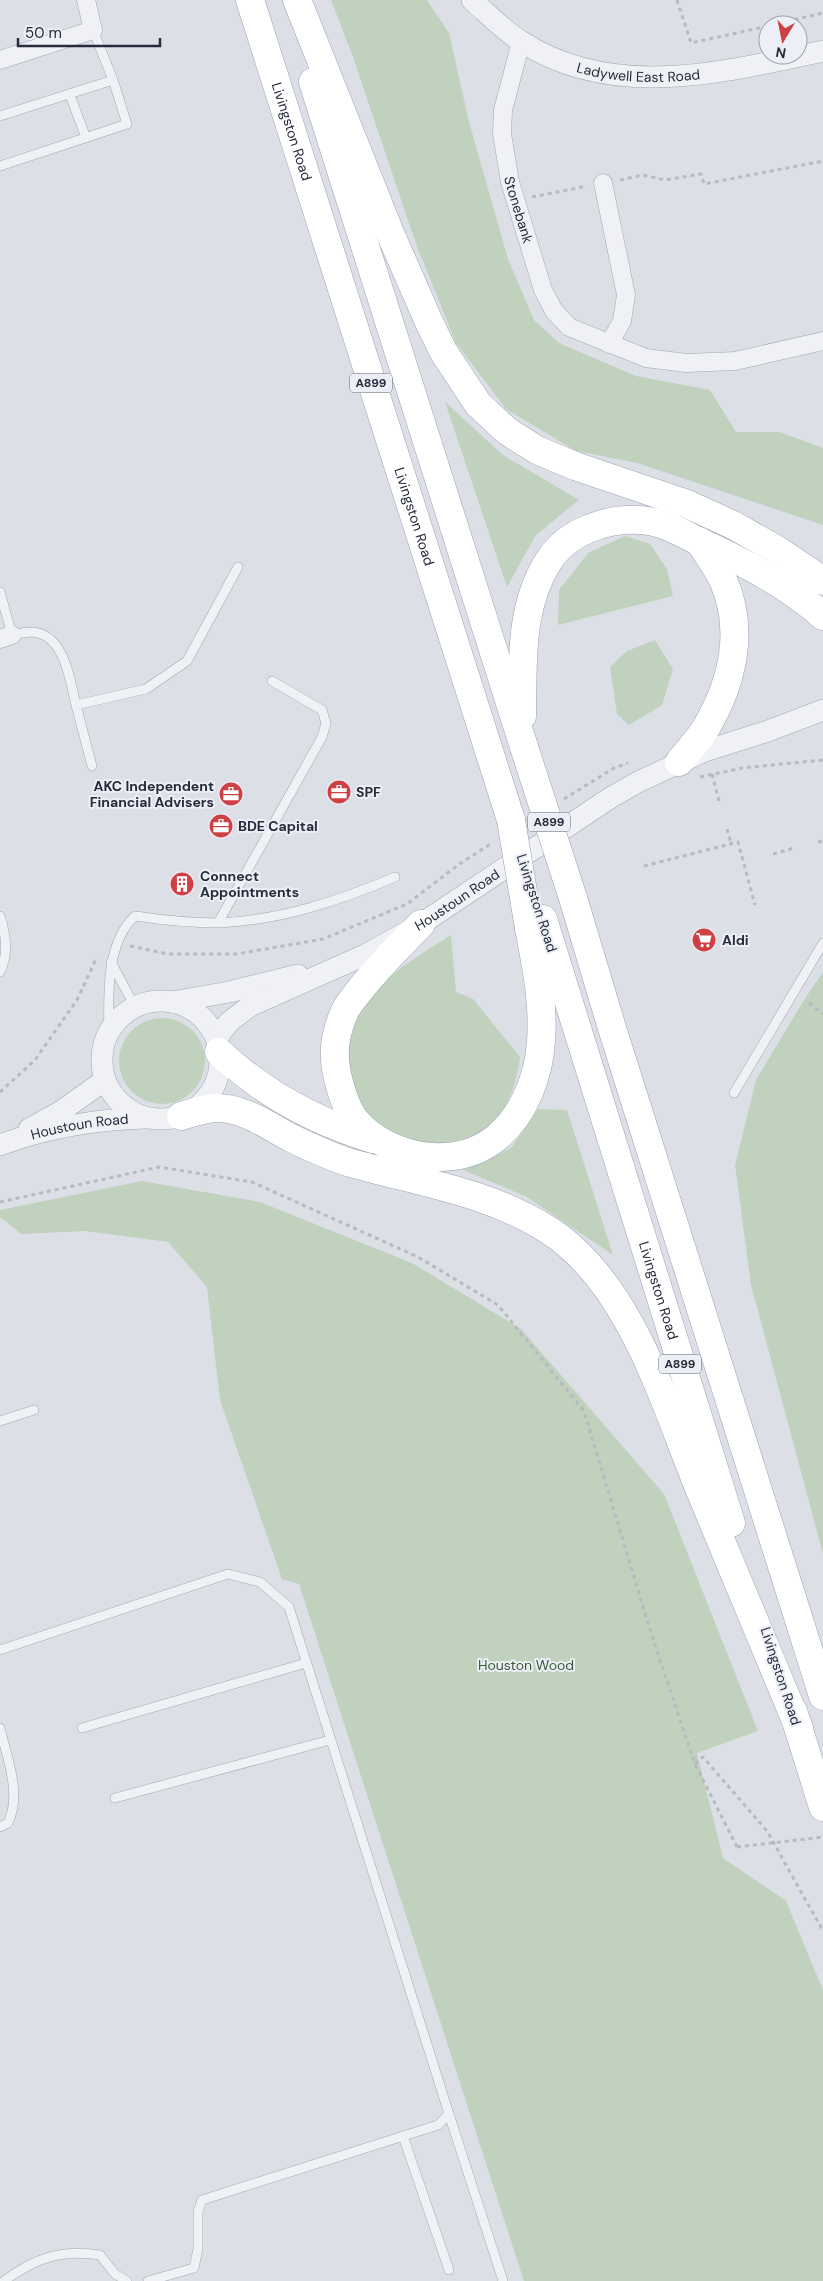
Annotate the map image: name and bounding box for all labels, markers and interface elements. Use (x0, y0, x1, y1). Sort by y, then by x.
scale bar (18, 15, 160, 47)
north arrow (758, 15, 808, 65)
text: 50 m (25, 23, 62, 43)
text: N (774, 43, 787, 63)
street label: Ladywell East Road (575, 58, 701, 86)
street label: Livingston Road (268, 80, 316, 183)
street label: Stonebank (500, 175, 537, 245)
road number: A899 (350, 373, 392, 392)
street label: Livingston Road (390, 465, 438, 568)
place label: AKC Independent Financial Advisers (90, 777, 214, 811)
office icon: SPF (326, 779, 352, 805)
office icon: AKC Independent Financial Advisers (218, 781, 244, 807)
place label: SPF (356, 783, 381, 801)
road number: A899 (528, 812, 570, 832)
office icon: BDE Capital (208, 813, 234, 839)
place label: BDE Capital (238, 817, 318, 835)
street label: Livingston Road (513, 852, 561, 954)
street label: Houstoun Road (411, 865, 503, 935)
place label: Connect Appointments (200, 867, 299, 901)
building icon: Connect Appointments (169, 871, 195, 897)
supermarket icon: Aldi (691, 927, 717, 953)
place label: Aldi (722, 931, 749, 949)
street label: Houstoun Road (29, 1110, 129, 1144)
street label: Livingston Road (635, 1239, 682, 1342)
road number: A899 (659, 1355, 701, 1374)
street label: Livingston Road (757, 1625, 805, 1727)
park label: Houston Wood (478, 1656, 574, 1674)

